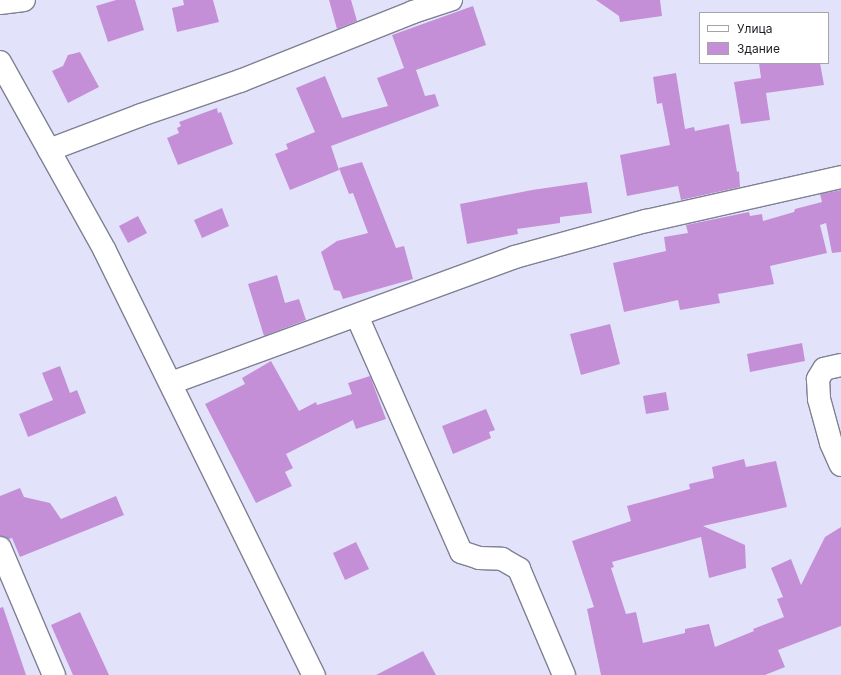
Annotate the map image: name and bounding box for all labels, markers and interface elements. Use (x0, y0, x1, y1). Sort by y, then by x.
legend (699, 12, 829, 64)
text: Улица (737, 21, 772, 36)
text: Здание (737, 41, 780, 56)

